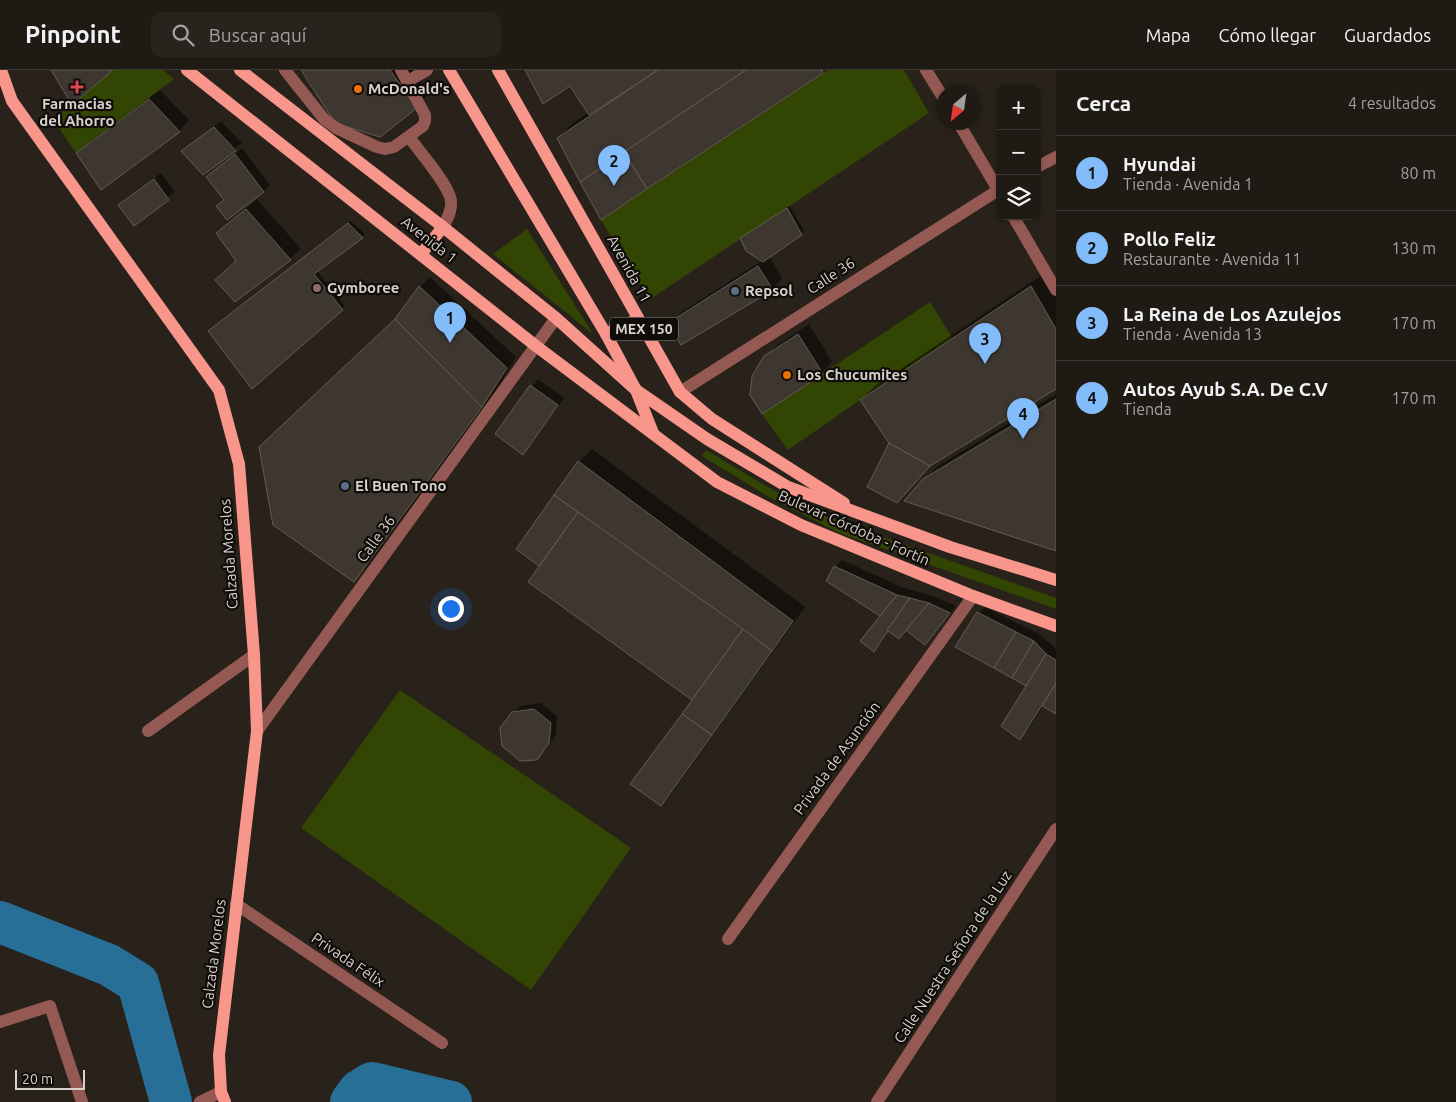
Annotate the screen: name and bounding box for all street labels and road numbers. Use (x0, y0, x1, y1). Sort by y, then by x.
street label: Avenida 1 (398, 213, 460, 267)
street label: Avenida 11 (604, 232, 655, 305)
street label: Calle 36 (804, 254, 858, 297)
road number: MEX 150 (610, 318, 678, 340)
street label: Bulevar Córdoba - Fortín (776, 486, 932, 569)
street label: Calzada Morelos (216, 498, 241, 610)
street label: Calle 36 (353, 512, 398, 565)
street label: Privada de Asunción (790, 698, 883, 817)
street label: Calle Nuestra Señora de la Luz (890, 867, 1015, 1046)
street label: Calzada Morelos (198, 898, 229, 1010)
street label: Privada Félix (308, 929, 388, 990)

